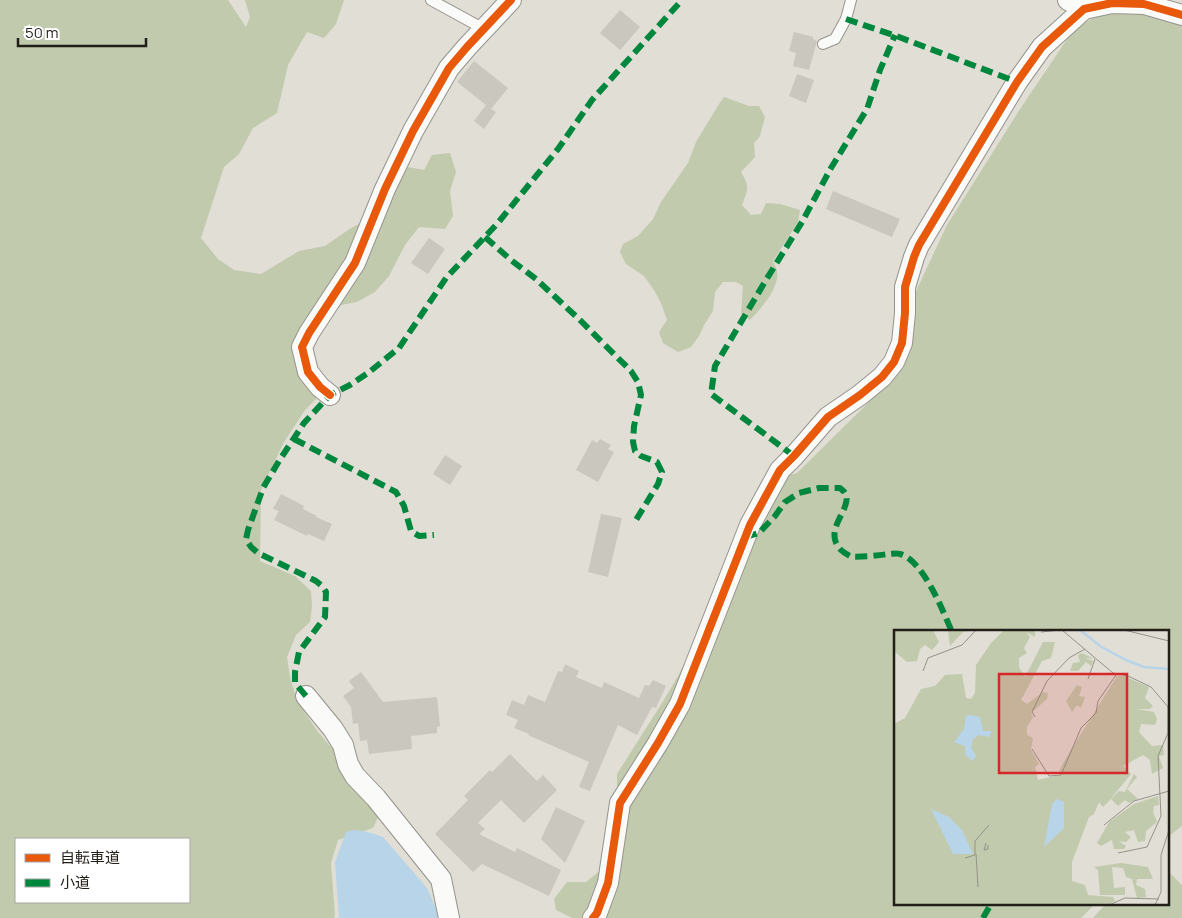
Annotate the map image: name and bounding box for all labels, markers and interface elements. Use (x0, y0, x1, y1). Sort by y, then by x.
scale bar (18, 15, 145, 47)
text: 50 m (25, 22, 59, 43)
inset map (894, 630, 1170, 906)
legend (15, 838, 190, 903)
text: 自転車道 (60, 847, 120, 868)
text: 小道 (60, 872, 90, 893)

